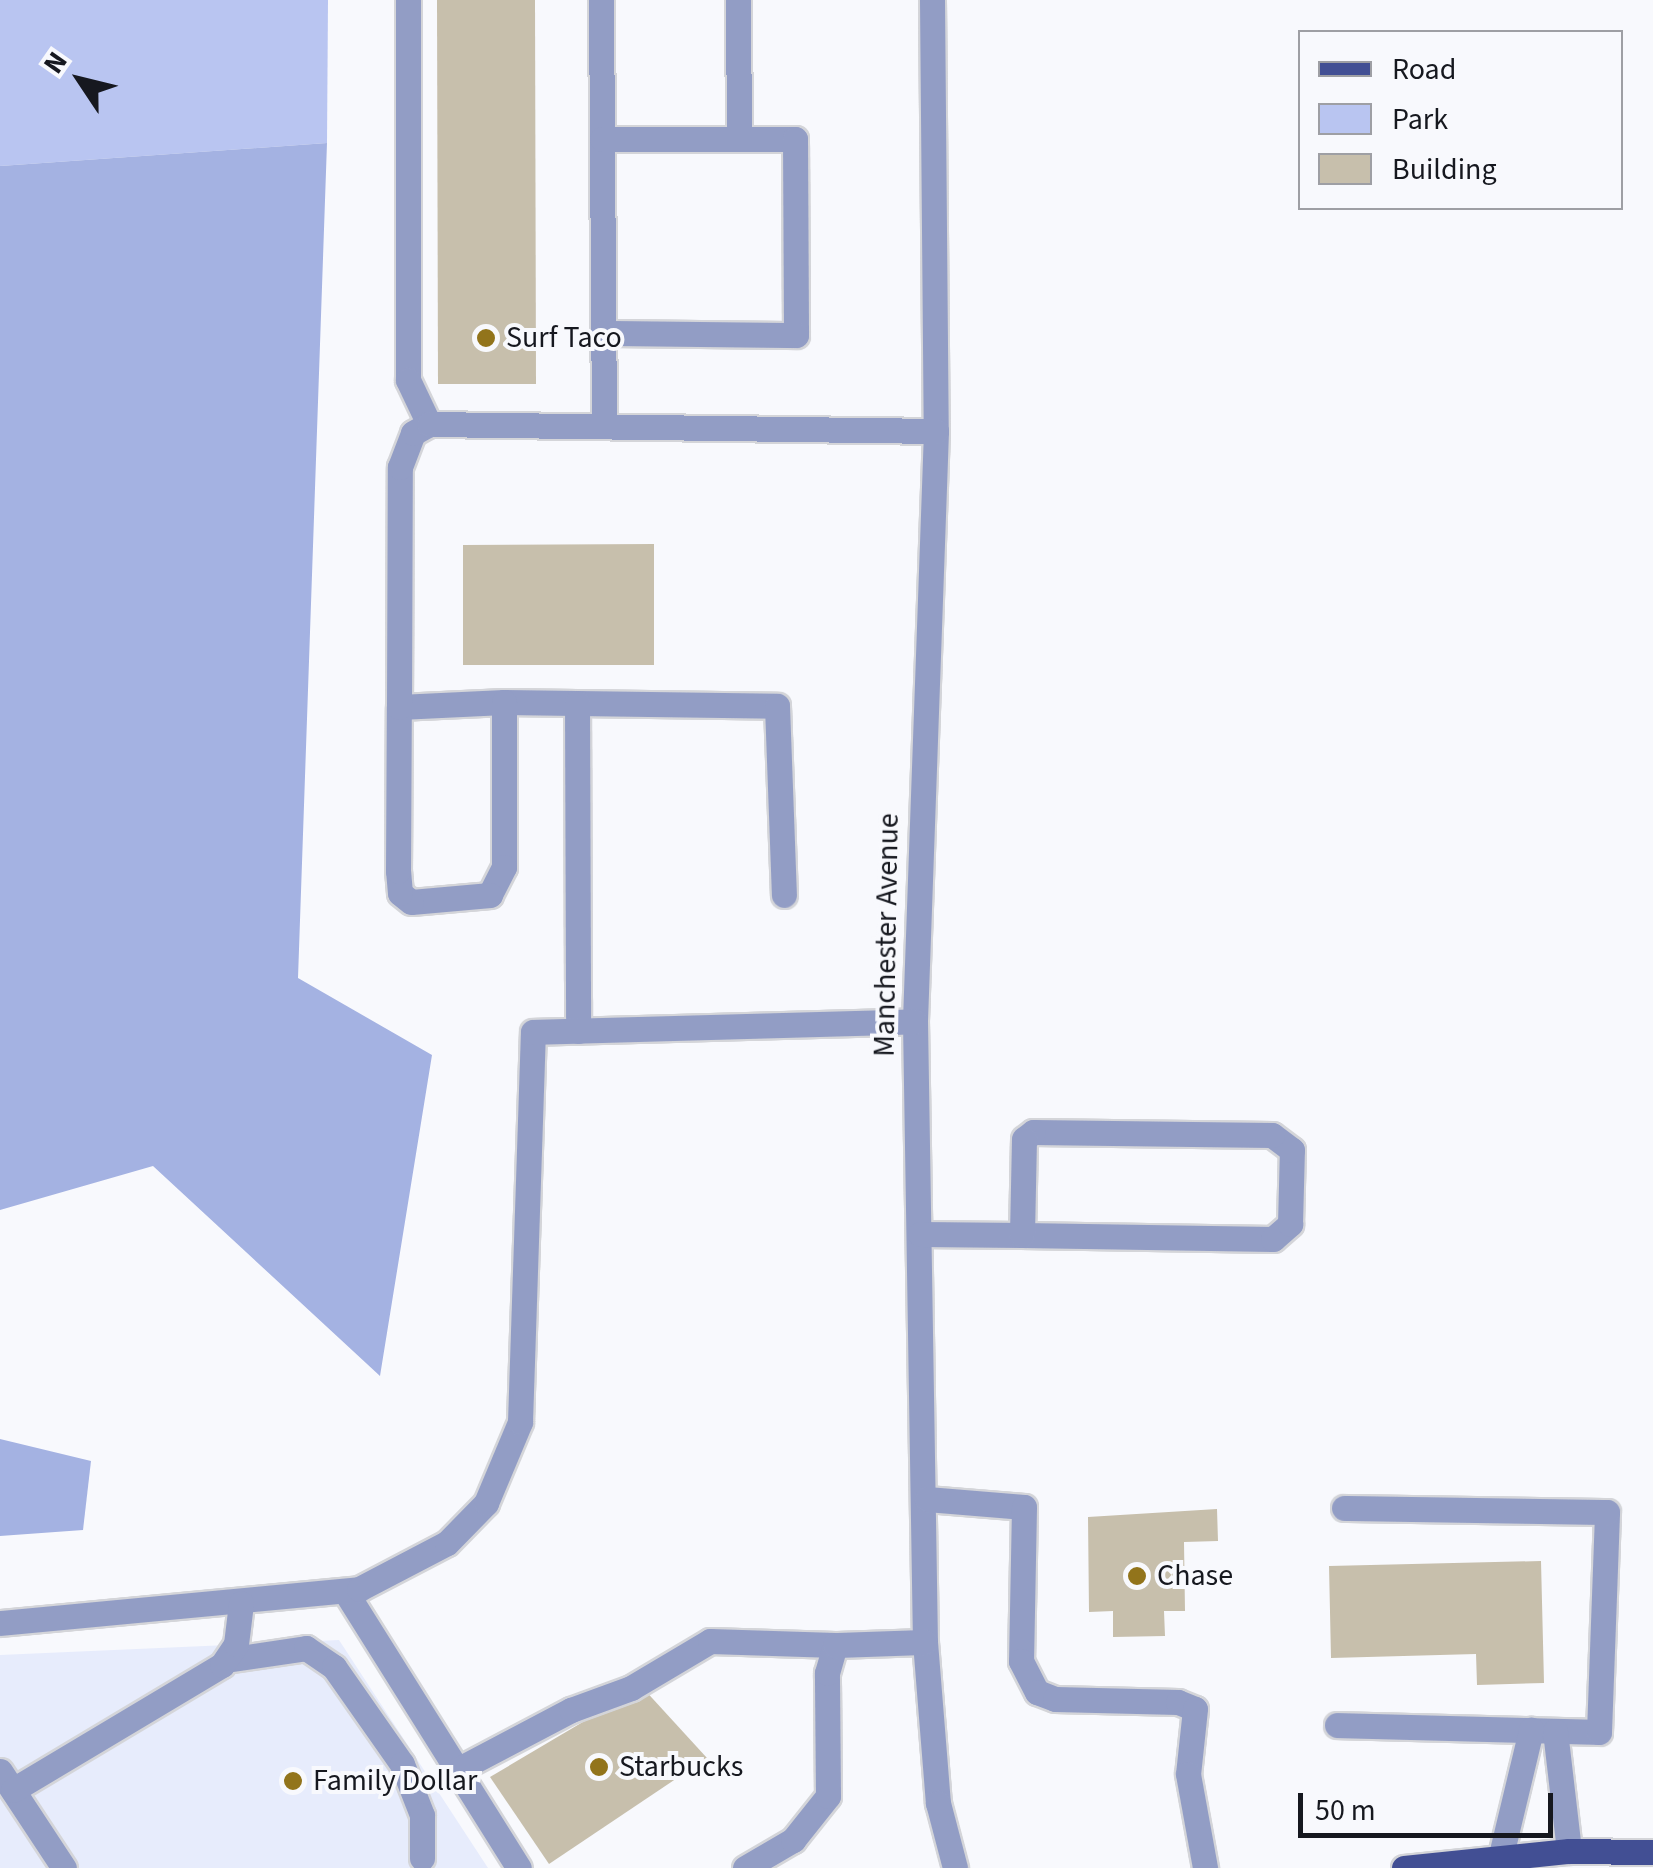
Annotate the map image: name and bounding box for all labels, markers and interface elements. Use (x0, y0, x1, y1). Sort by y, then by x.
north arrow (30, 30, 130, 130)
legend (1298, 30, 1623, 210)
text: N (34, 44, 77, 82)
text: Road (1392, 48, 1456, 91)
text: Park (1392, 98, 1448, 141)
text: Building (1392, 148, 1497, 191)
place label: Surf Taco (506, 320, 622, 356)
marker: Surf Taco (475, 327, 497, 349)
street label: Manchester Avenue (867, 813, 907, 1057)
place label: Chase (1157, 1558, 1233, 1594)
marker: Chase (1126, 1565, 1148, 1587)
place label: Starbucks (619, 1749, 743, 1785)
marker: Starbucks (588, 1756, 610, 1778)
place label: Family Dollar (313, 1763, 477, 1799)
marker: Family Dollar (282, 1770, 304, 1792)
scale bar (1303, 1773, 1558, 1835)
text: 50 m (1315, 1789, 1376, 1832)

